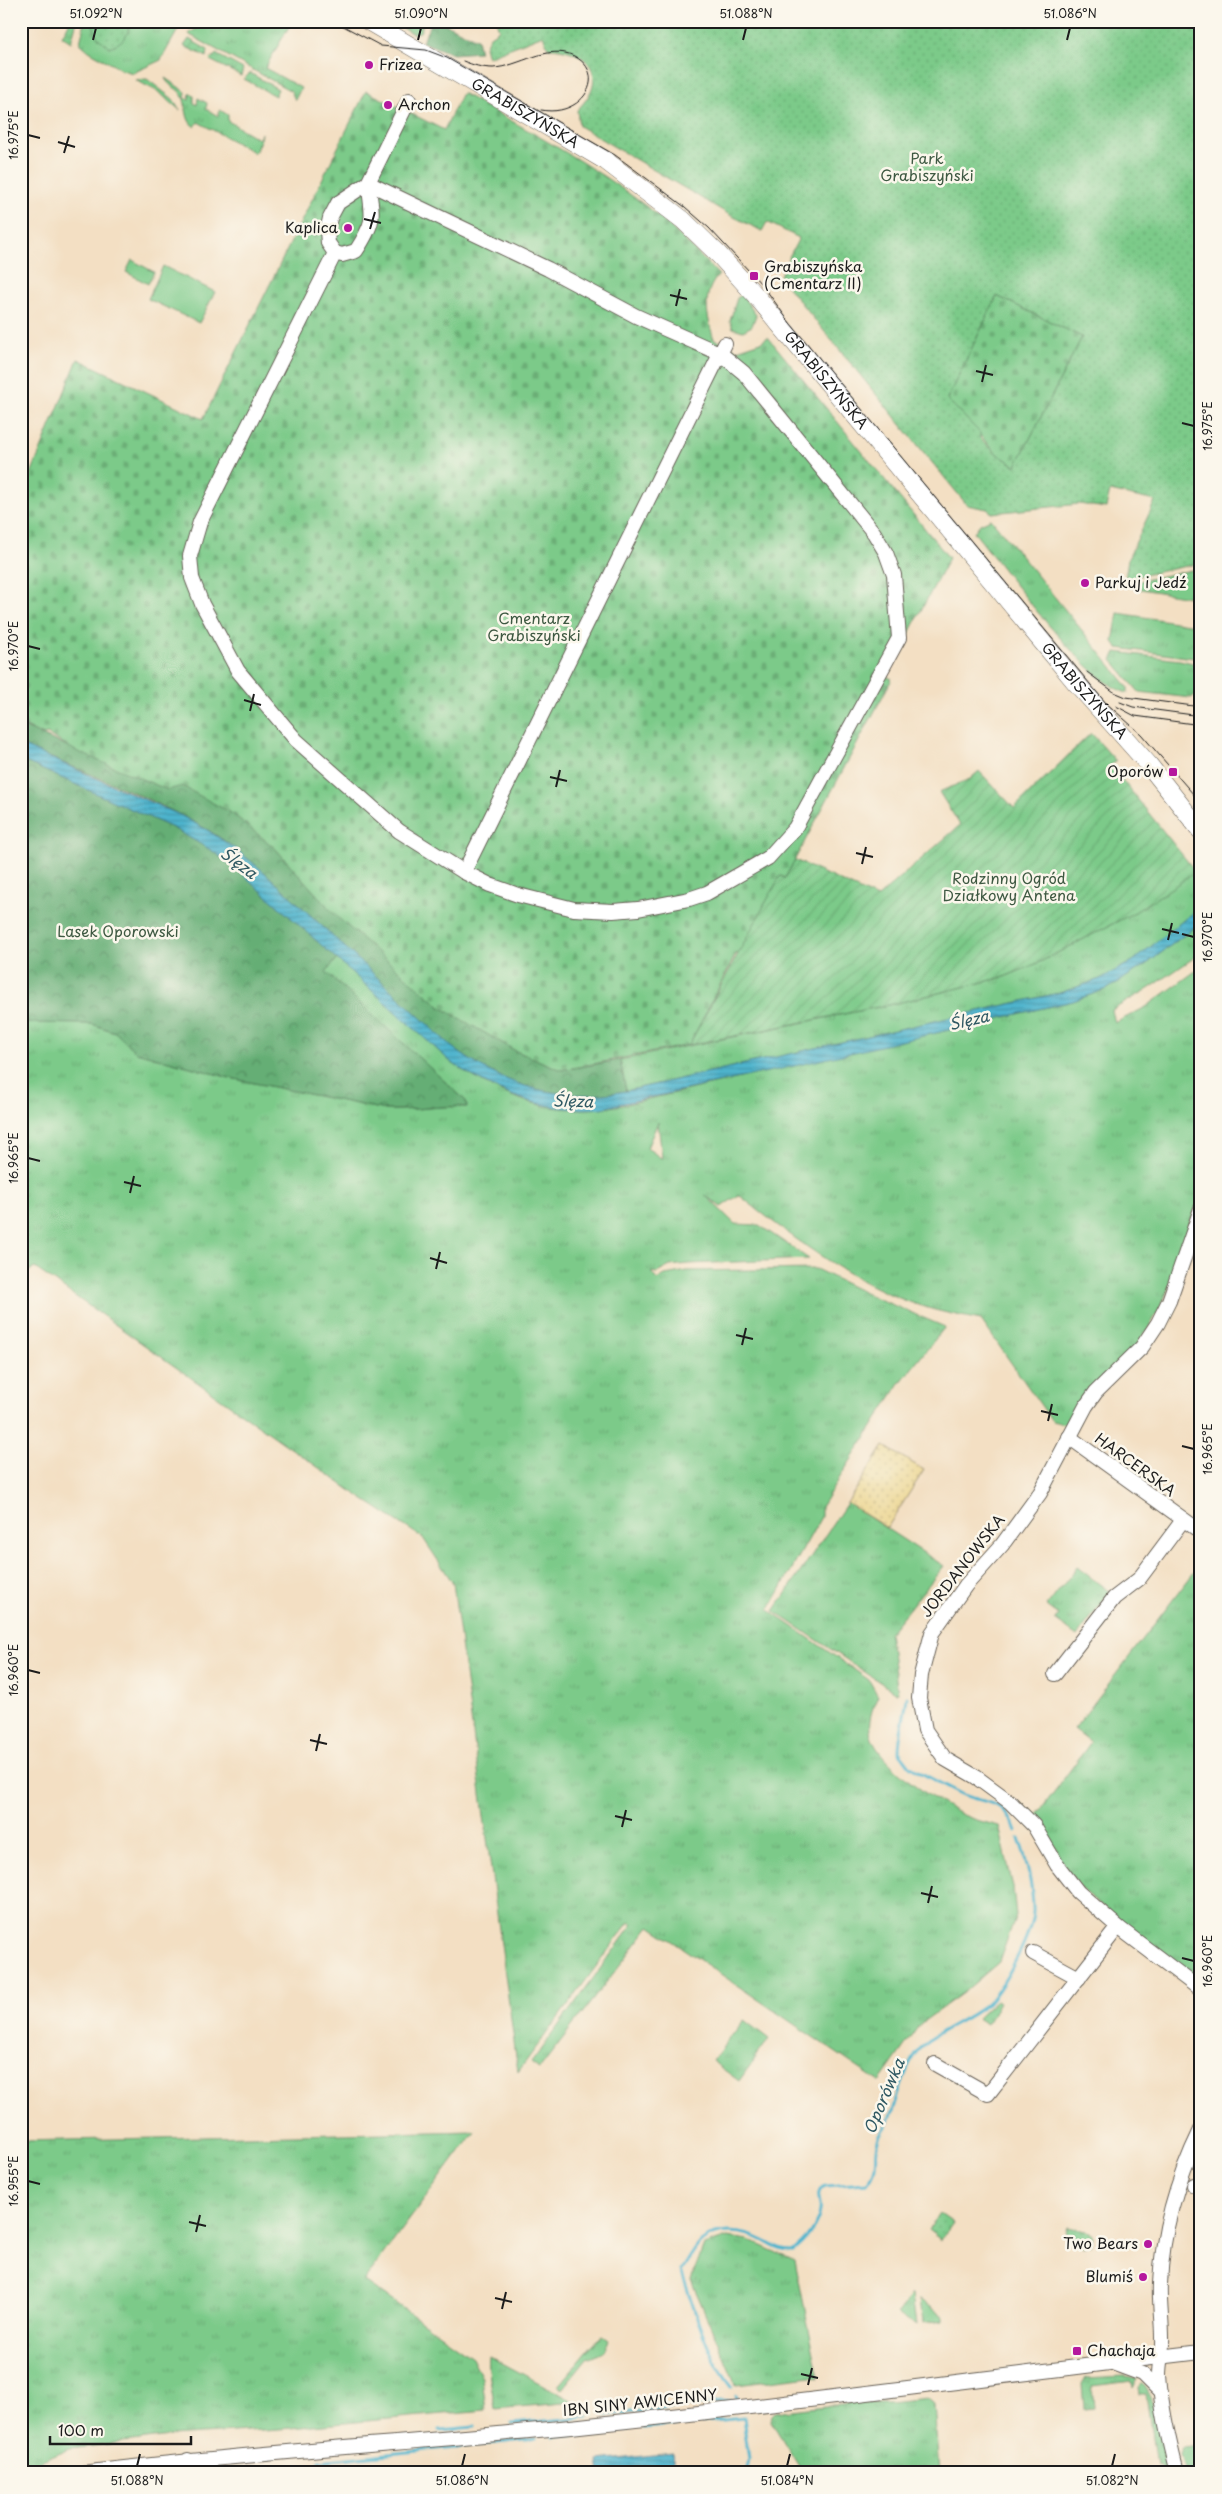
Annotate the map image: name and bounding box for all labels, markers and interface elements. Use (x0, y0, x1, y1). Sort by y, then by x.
text: 51.092°N (69, 4, 123, 22)
text: 51.090°N (394, 4, 448, 22)
text: 51.088°N (719, 4, 773, 22)
text: 51.086°N (1043, 4, 1097, 22)
place label: Frizea (379, 52, 423, 75)
marker: Frizea (363, 59, 375, 71)
street label: GRABISZYŃSKA (467, 71, 584, 153)
place label: Archon (398, 92, 451, 115)
marker: Archon (382, 99, 394, 111)
text: 16.975°E (4, 110, 22, 160)
park label: Park Grabiszyński (880, 146, 974, 186)
place label: Kaplica (285, 215, 339, 238)
marker: Kaplica (342, 222, 354, 234)
place label: Grabiszyńska (Cmentarz II) (764, 254, 863, 294)
marker: Grabiszyńska (Cmentarz II) (748, 270, 760, 282)
street label: GRABISZYŃSKA (779, 325, 875, 433)
text: 16.975°E (1198, 401, 1216, 451)
place label: Parkuj i Jedź (1095, 570, 1186, 593)
marker: Parkuj i Jedź (1079, 577, 1091, 589)
park label: Cmentarz Grabiszyński (487, 606, 581, 646)
text: 16.970°E (4, 621, 22, 671)
street label: GRABISZYŃSKA (1037, 636, 1134, 743)
place label: Oporów (1107, 759, 1163, 782)
marker: Oporów (1167, 766, 1179, 778)
water label: Ślęza (216, 841, 264, 884)
park label: Rodzinny Ogród Działkowy Antena (943, 866, 1076, 906)
text: 16.970°E (1198, 912, 1216, 962)
park label: Lasek Oporowski (57, 919, 179, 942)
water label: Ślęza (947, 1003, 992, 1035)
water label: Ślęza (553, 1087, 595, 1113)
text: 16.965°E (4, 1132, 22, 1184)
text: 16.965°E (1198, 1423, 1216, 1475)
street label: HARCERSKA (1090, 1426, 1181, 1501)
street label: JORDANOWSKA (914, 1509, 1009, 1622)
text: 16.960°E (4, 1644, 22, 1696)
text: 16.960°E (1198, 1935, 1216, 1987)
water label: Oporówka (856, 2053, 910, 2137)
text: 16.955°E (4, 2155, 22, 2207)
place label: Two Bears (1063, 2231, 1138, 2254)
marker: Two Bears (1142, 2238, 1154, 2250)
place label: Blumiś (1086, 2264, 1133, 2287)
marker: Blumiś (1137, 2271, 1149, 2283)
place label: Chachaja (1087, 2338, 1156, 2361)
marker: Chachaja (1071, 2345, 1083, 2357)
street label: IBN SINY AWICENNY (561, 2382, 719, 2421)
scale bar (50, 2414, 191, 2446)
text: 100 m (58, 2418, 104, 2441)
text: 51.088°N (110, 2471, 164, 2489)
text: 51.086°N (435, 2471, 489, 2489)
text: 51.084°N (760, 2471, 814, 2489)
text: 51.082°N (1085, 2471, 1139, 2489)

